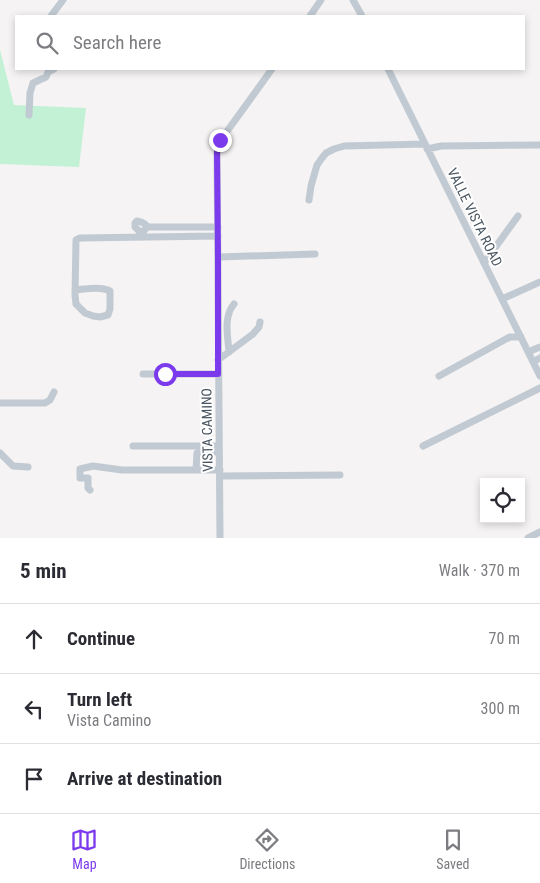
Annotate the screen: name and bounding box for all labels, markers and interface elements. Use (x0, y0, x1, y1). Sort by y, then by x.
search box (15, 15, 525, 70)
icon: search (33, 29, 61, 57)
text: Search here (73, 31, 161, 54)
route end (209, 129, 232, 152)
street label: VALLE VISTA ROAD (444, 165, 506, 269)
route start (154, 363, 177, 386)
street label: VISTA CAMINO (198, 388, 216, 472)
map controls (480, 478, 525, 523)
button: locate (480, 478, 525, 523)
text: 5 min (20, 559, 67, 583)
text: Walk · 370 m (439, 561, 520, 580)
icon: ahead (20, 625, 48, 653)
text: Continue (67, 627, 135, 650)
text: 70 m (488, 629, 520, 648)
text: Turn left (67, 688, 132, 711)
icon: left (20, 695, 48, 723)
text: 300 m (481, 699, 520, 718)
text: Vista Camino (67, 711, 151, 730)
icon: arrive (20, 765, 48, 793)
text: Arrive at destination (67, 767, 222, 790)
tab: Map (70, 826, 98, 872)
tab: Directions (239, 826, 295, 872)
tab: Saved (436, 826, 470, 872)

